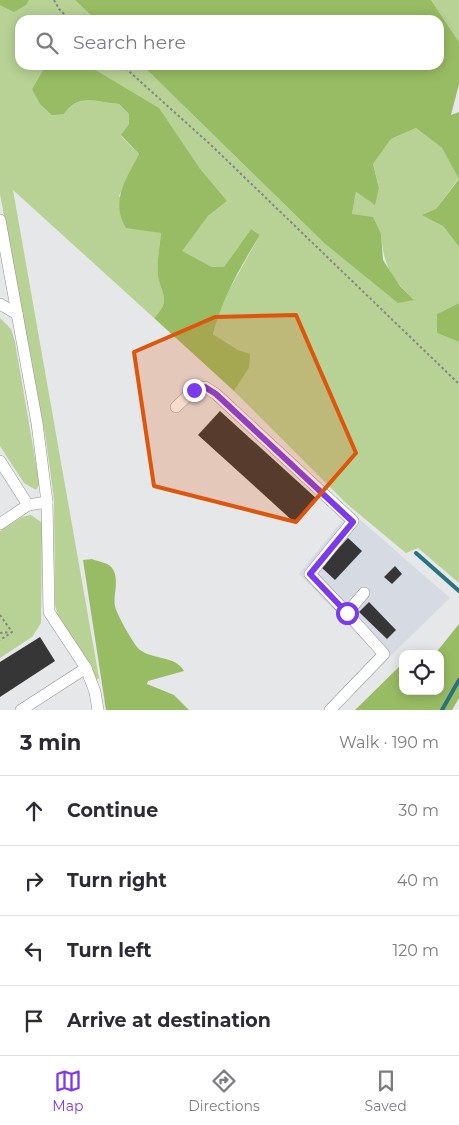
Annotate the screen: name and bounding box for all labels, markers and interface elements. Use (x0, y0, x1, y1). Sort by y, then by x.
search box (15, 15, 444, 70)
icon: search (33, 29, 61, 57)
text: Search here (73, 31, 186, 54)
route end (183, 379, 206, 402)
route start (336, 602, 359, 625)
map controls (399, 650, 444, 695)
button: locate (399, 650, 444, 695)
text: 3 min (20, 730, 81, 755)
text: Walk · 190 m (339, 733, 439, 752)
icon: ahead (20, 797, 48, 825)
text: Continue (67, 799, 158, 822)
text: 30 m (398, 801, 439, 820)
icon: right (20, 867, 48, 895)
text: Turn right (67, 869, 167, 892)
text: 40 m (397, 871, 439, 890)
icon: left (20, 937, 48, 965)
text: Turn left (67, 939, 152, 962)
text: 120 m (392, 941, 439, 960)
icon: arrive (20, 1007, 48, 1035)
text: Arrive at destination (67, 1009, 271, 1032)
tab: Map (52, 1067, 83, 1115)
tab: Directions (188, 1067, 260, 1115)
tab: Saved (365, 1067, 407, 1115)

